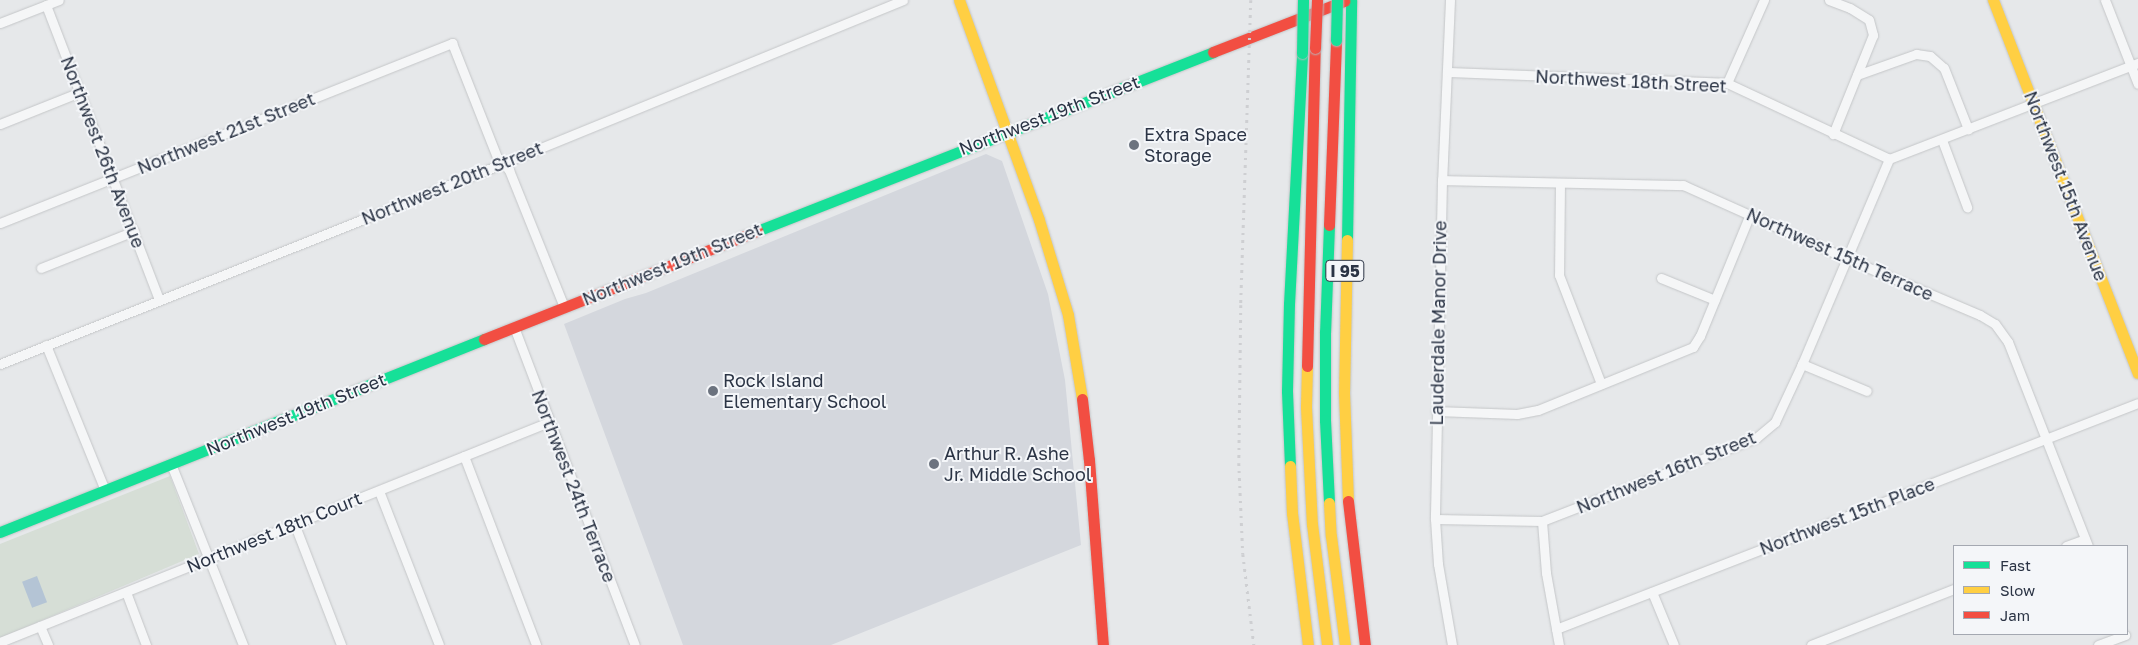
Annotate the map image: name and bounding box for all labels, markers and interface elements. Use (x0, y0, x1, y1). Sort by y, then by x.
street label: Northwest 26th Avenue (56, 53, 150, 251)
street label: Northwest 18th Street (1535, 65, 1727, 97)
street label: Northwest 19th Street (956, 71, 1142, 159)
street label: Northwest 21st Street (134, 87, 318, 179)
street label: Northwest 15th Avenue (2020, 88, 2112, 284)
place label: Extra Space Storage (1144, 124, 1247, 166)
street label: Northwest 20th Street (358, 137, 546, 229)
marker: Extra Space Storage (1128, 139, 1140, 151)
street label: Northwest 15th Terrace (1743, 203, 1937, 305)
street label: Northwest 19th Street (579, 218, 765, 310)
street label: Lauderdale Manor Drive (1425, 220, 1451, 426)
road number: I 95 (1325, 258, 1365, 284)
street label: Northwest 19th Street (203, 368, 389, 460)
place label: Rock Island Elementary School (723, 370, 887, 412)
marker: Rock Island Elementary School (707, 385, 719, 397)
street label: Northwest 24th Terrace (527, 387, 621, 585)
street label: Northwest 16th Street (1573, 426, 1759, 518)
place label: Arthur R. Ashe Jr. Middle School (944, 443, 1091, 486)
marker: Arthur R. Ashe Jr. Middle School (928, 458, 940, 470)
street label: Northwest 15th Place (1756, 473, 1938, 559)
street label: Northwest 18th Court (183, 487, 365, 577)
legend (1953, 545, 2128, 635)
text: Fast (2000, 556, 2031, 574)
text: Slow (2000, 581, 2035, 599)
text: Jam (2000, 606, 2030, 624)

